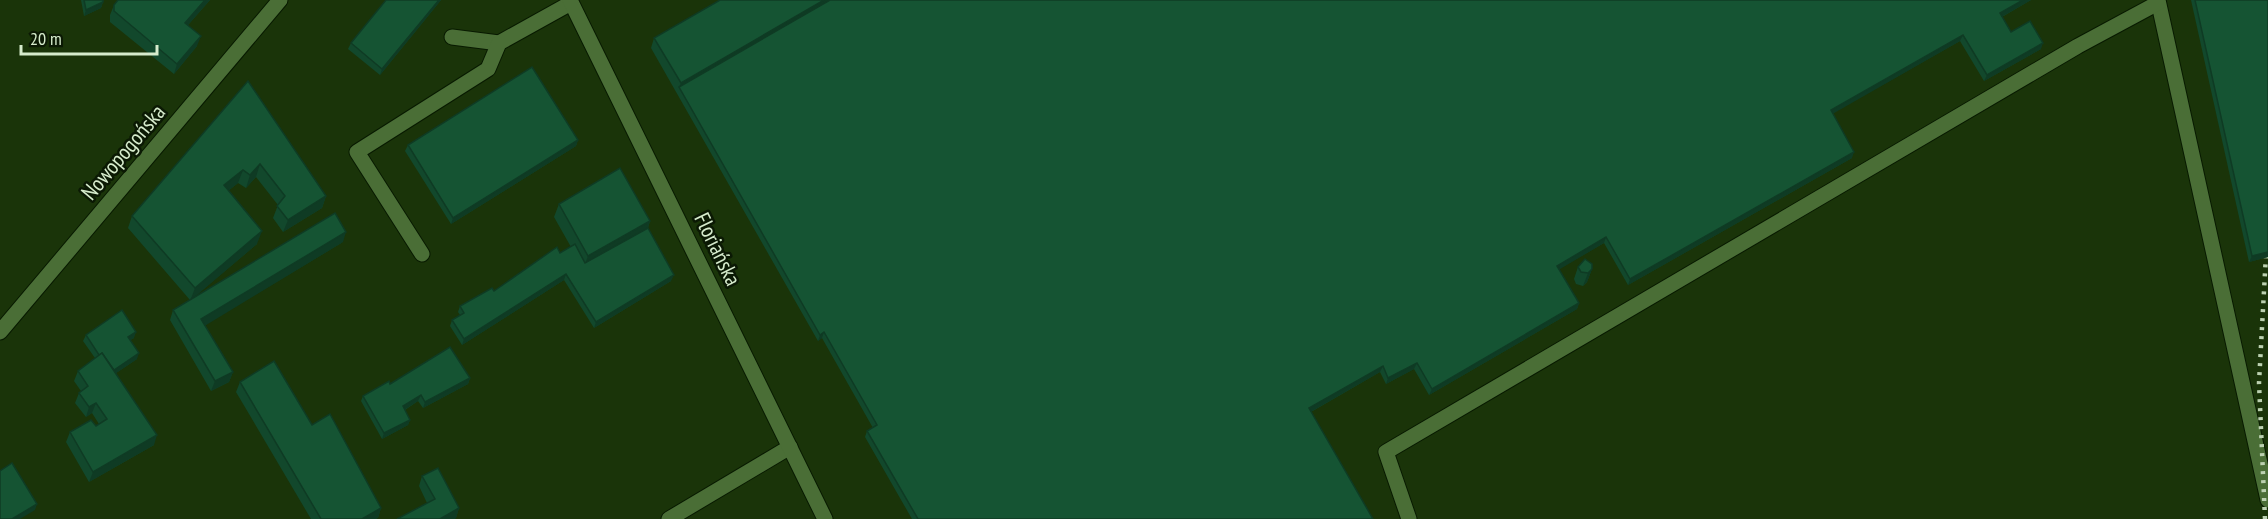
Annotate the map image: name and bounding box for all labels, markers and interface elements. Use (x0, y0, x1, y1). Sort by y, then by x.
scale bar (21, 18, 158, 56)
text: 20 m (30, 27, 62, 50)
street label: Nowopogońska (75, 99, 171, 205)
street label: Floriańska (688, 208, 748, 290)

